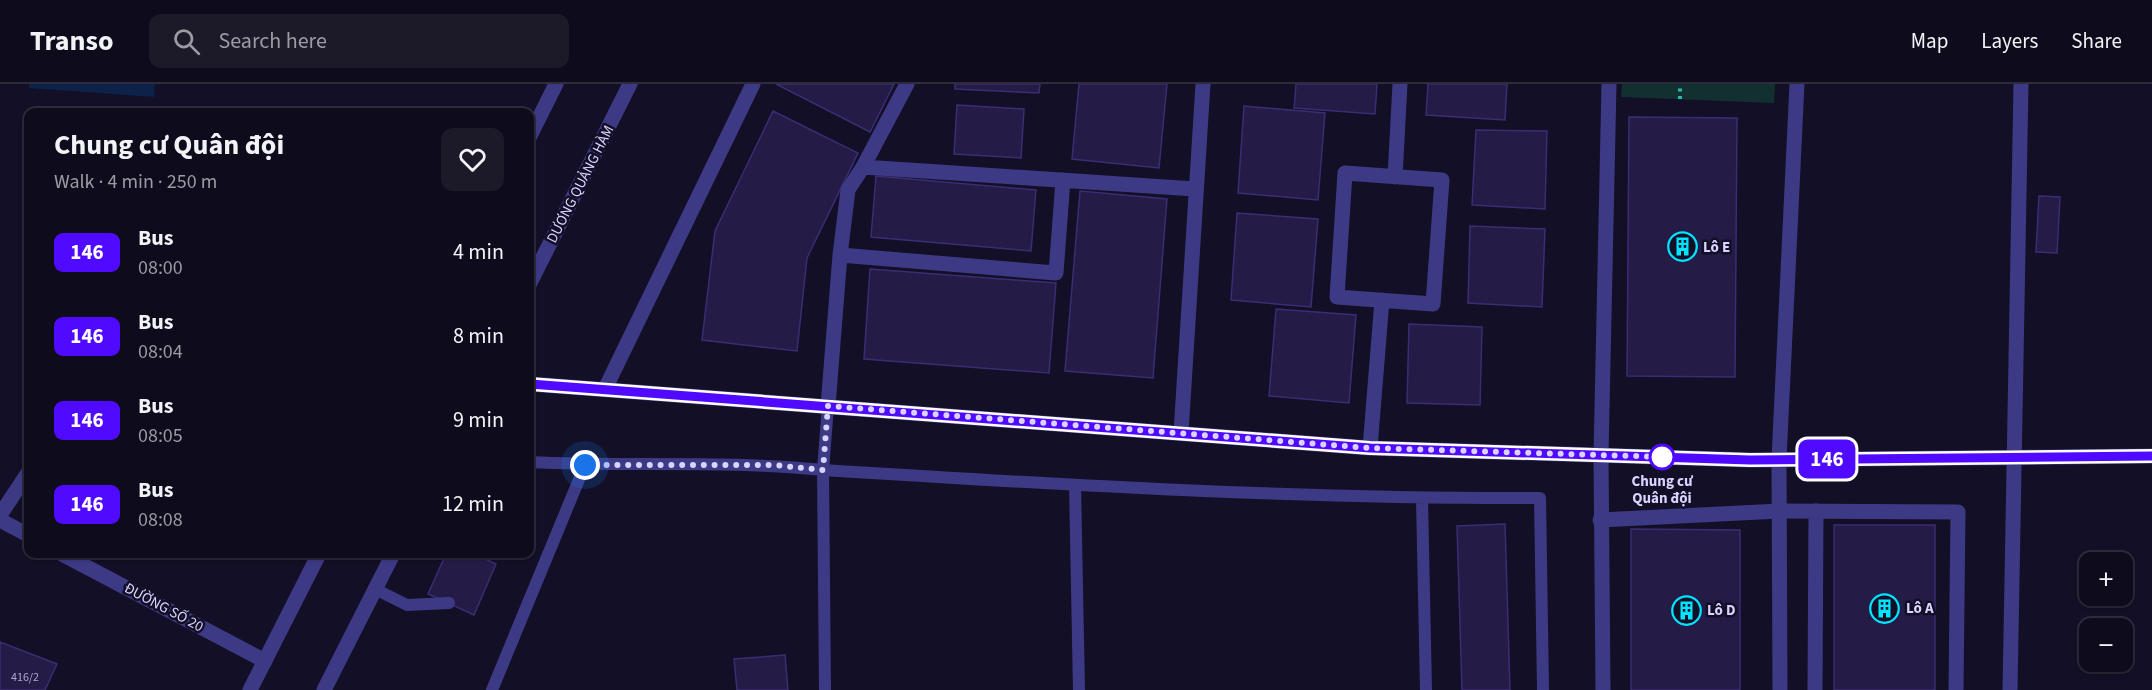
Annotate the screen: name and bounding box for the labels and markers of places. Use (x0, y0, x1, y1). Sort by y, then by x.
building icon: Lô E (1666, 231, 1698, 263)
place label: Lô E (1703, 237, 1730, 258)
marker: Chung cư Quân đội (1649, 444, 1675, 470)
place label: Chung cư Quân đội (1632, 471, 1694, 509)
building icon: Lô A (1869, 592, 1901, 624)
building icon: Lô D (1670, 594, 1702, 626)
place label: Lô A (1906, 598, 1934, 619)
place label: Lô D (1707, 600, 1735, 621)

